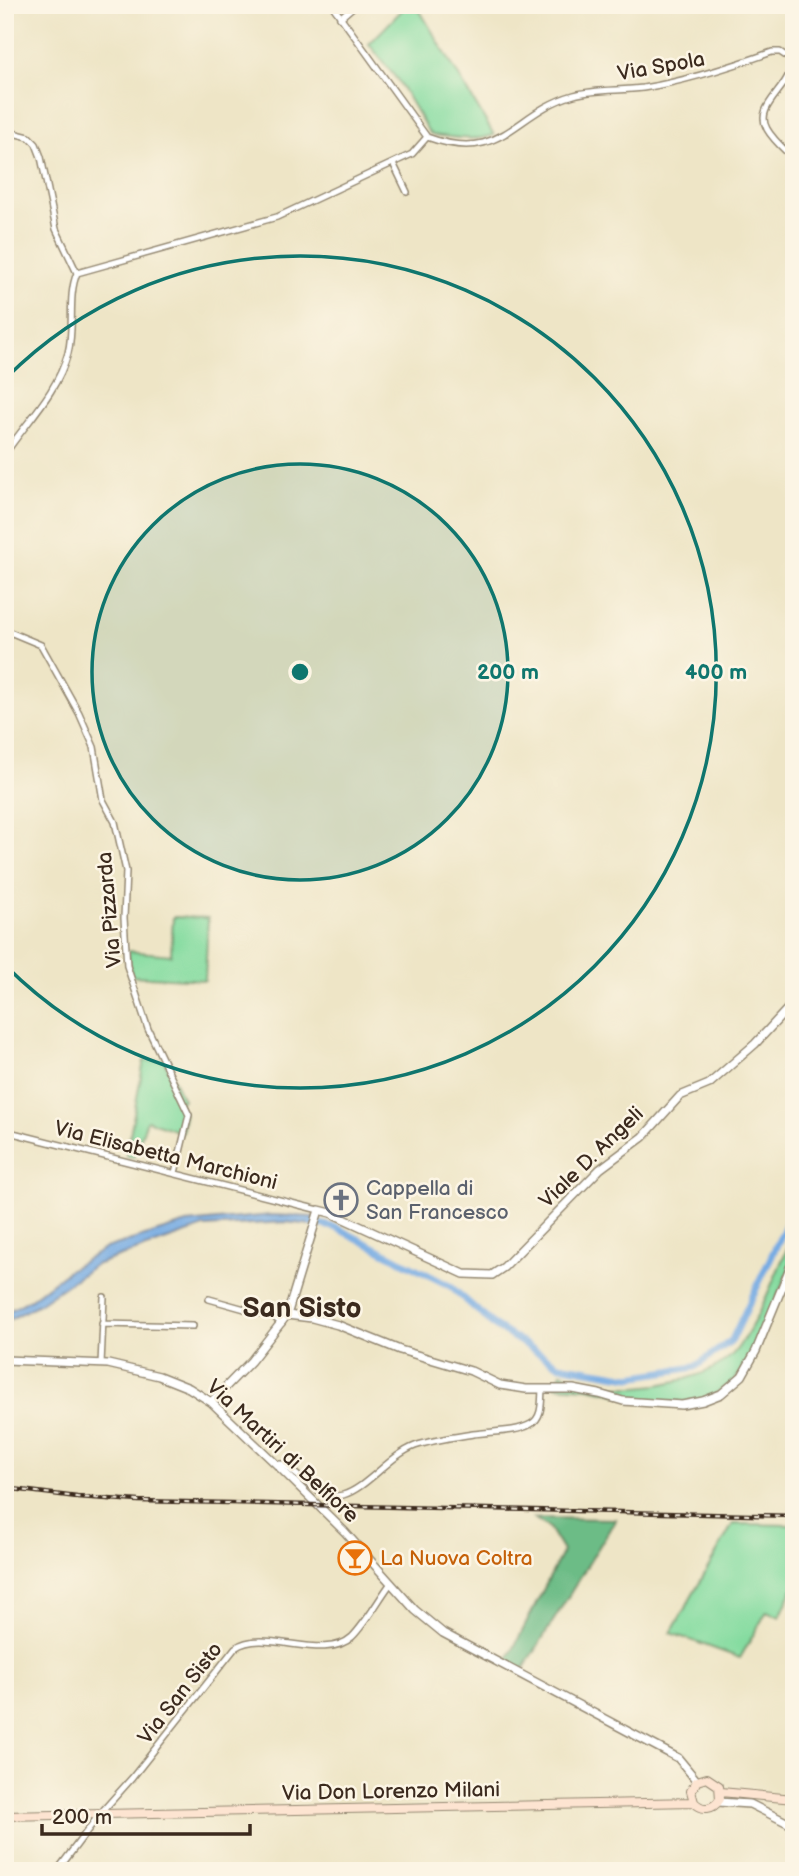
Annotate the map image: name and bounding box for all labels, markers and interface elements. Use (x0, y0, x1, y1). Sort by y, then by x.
street label: Via Spola (615, 47, 707, 86)
centre of rings (288, 660, 312, 684)
text: 200 m (477, 660, 539, 685)
text: 400 m (685, 660, 747, 685)
street label: Via Pizzarda (92, 851, 127, 969)
street label: Viale D. Angeli (534, 1101, 649, 1213)
street label: Via Elisabetta Marchioni (52, 1116, 280, 1195)
place label: Cappella di San Francesco (366, 1176, 509, 1225)
church icon: Cappella di San Francesco (322, 1181, 360, 1219)
district label: San Sisto (243, 1292, 361, 1325)
street label: Via Martiri di Belfiore (201, 1374, 364, 1528)
bar icon: La Nuova Coltra (336, 1539, 374, 1577)
place label: La Nuova Coltra (380, 1546, 533, 1571)
street label: Via San Sisto (133, 1637, 228, 1749)
street label: Via Don Lorenzo Milani (282, 1777, 500, 1806)
scale bar (42, 1792, 250, 1836)
text: 200 m (52, 1805, 112, 1830)

